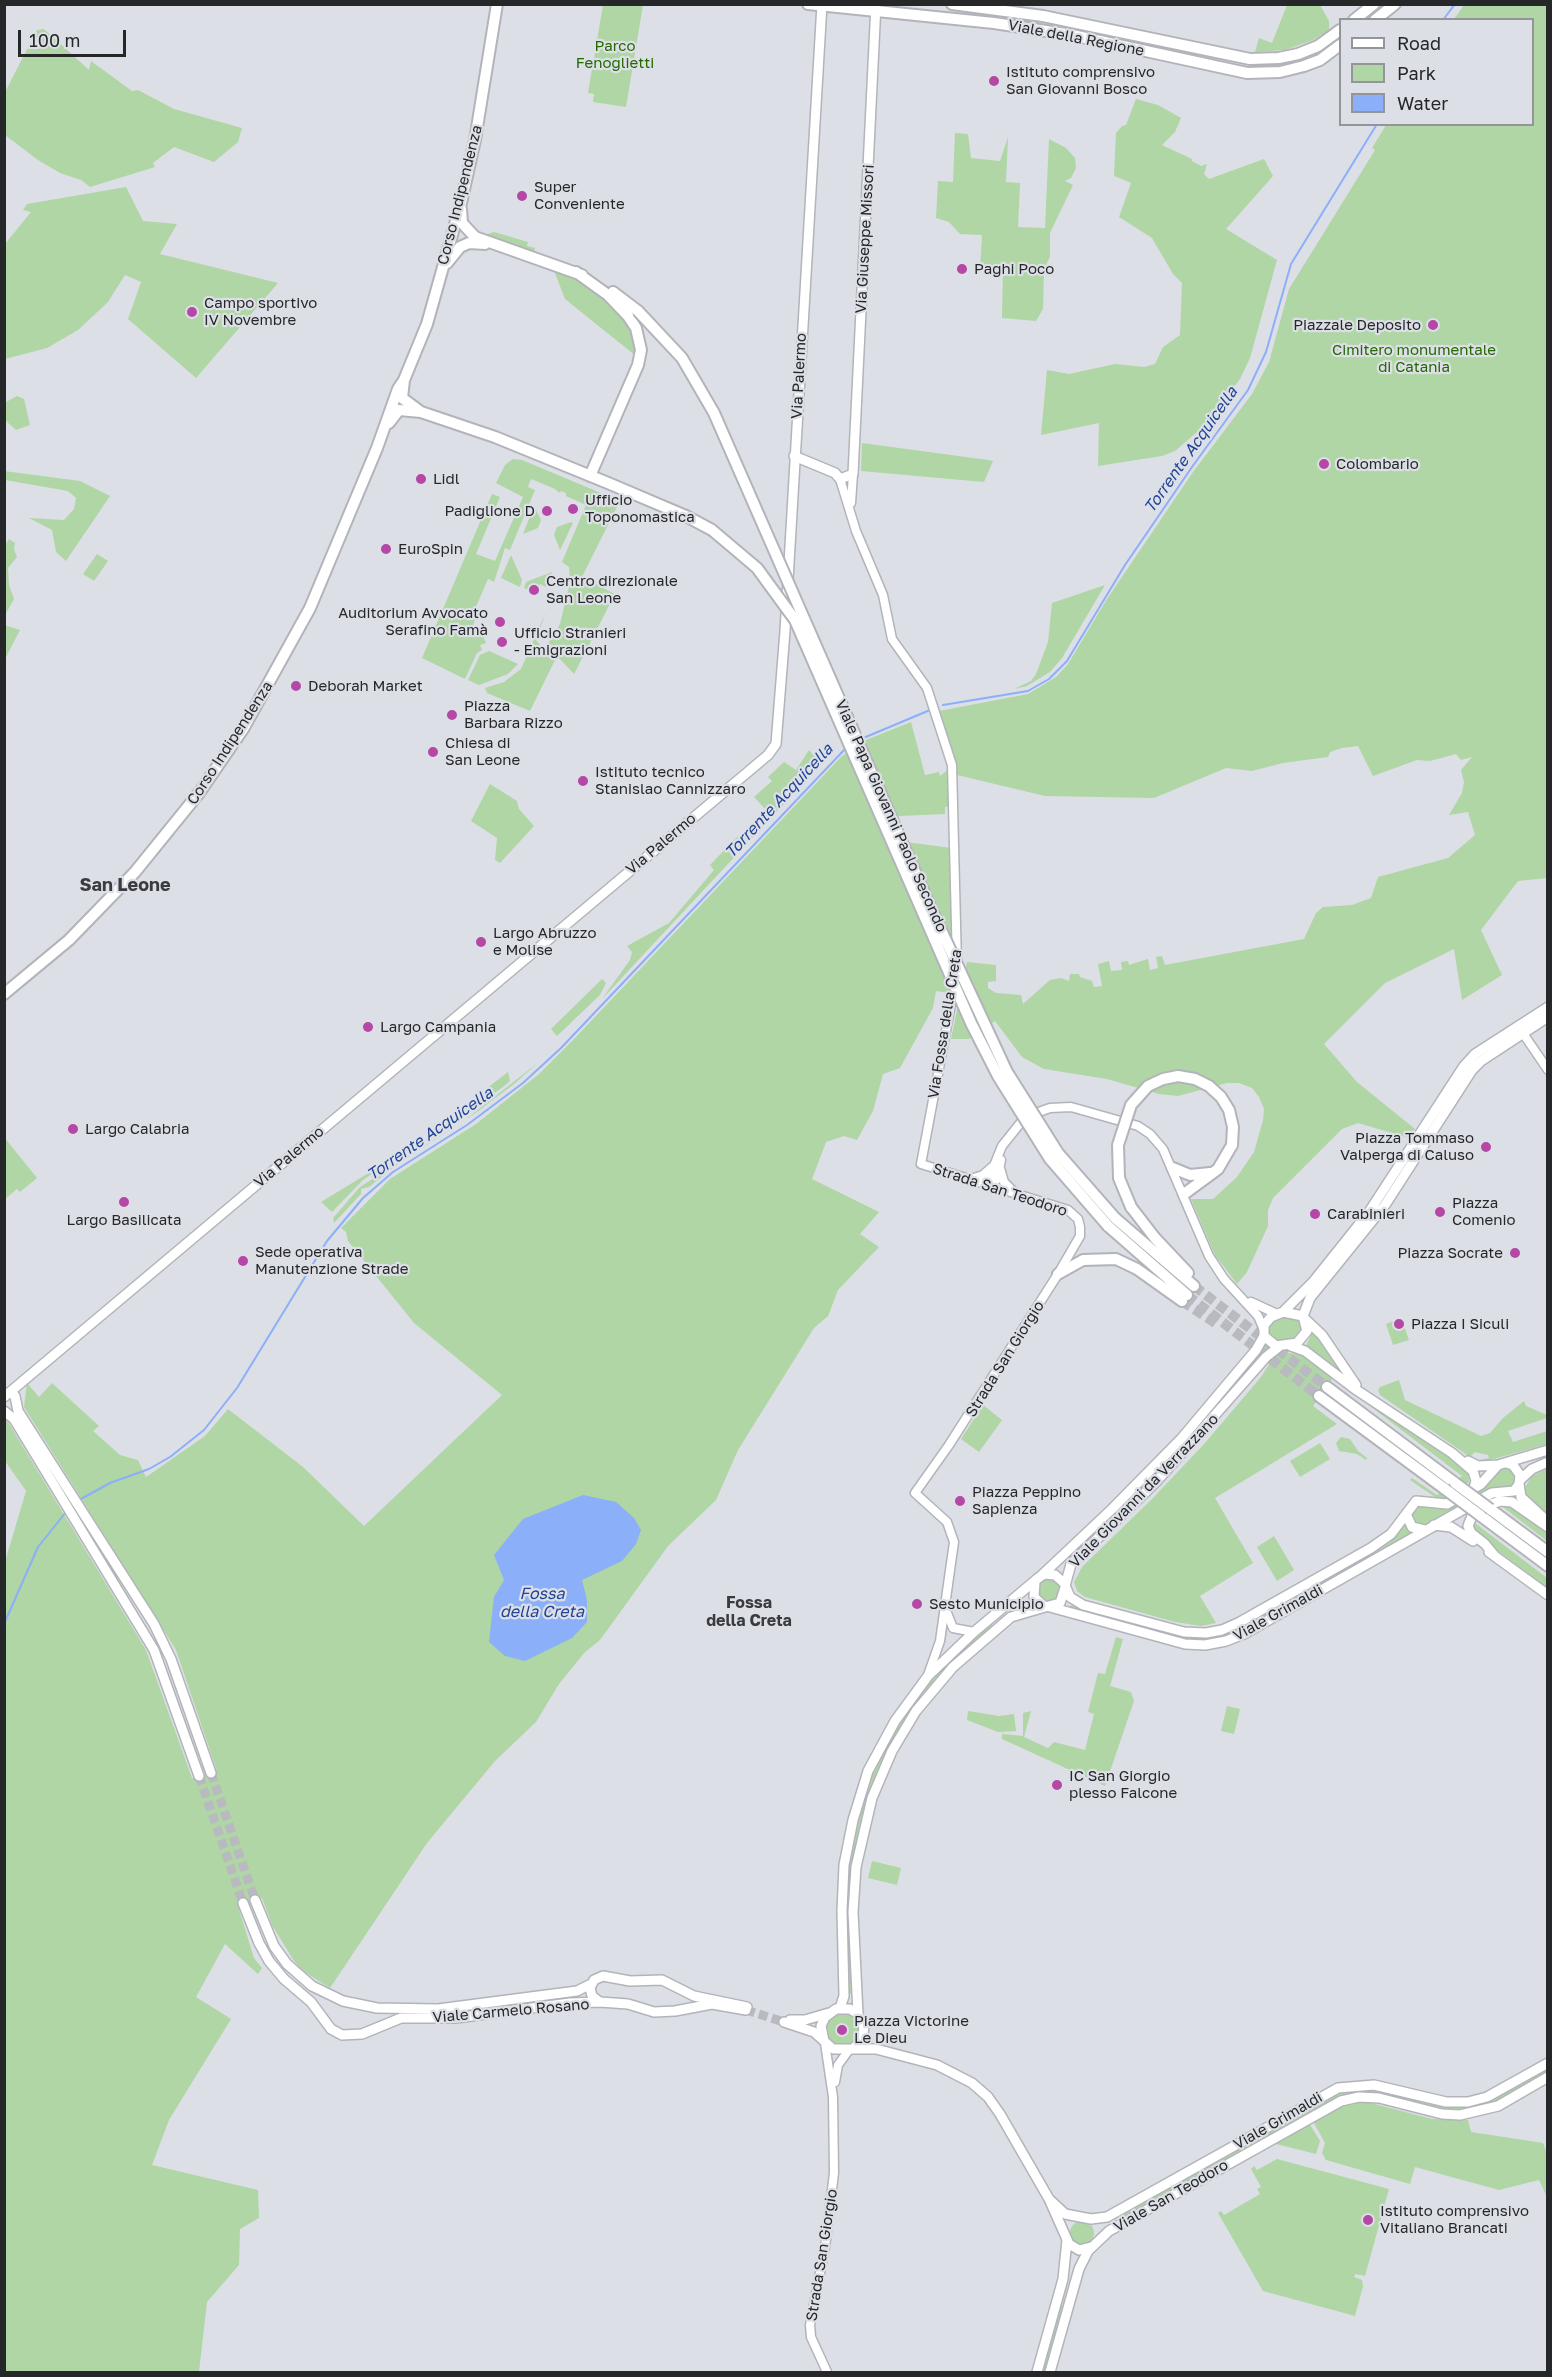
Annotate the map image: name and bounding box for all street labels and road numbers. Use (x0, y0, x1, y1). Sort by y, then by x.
street label: Viale della Regione (1006, 16, 1146, 60)
street label: Corso Indipendenza (434, 123, 486, 267)
street label: Via Giuseppe Missori (852, 164, 878, 314)
street label: Via Palermo (788, 333, 810, 419)
street label: Corso Indipendenza (183, 678, 277, 808)
street label: Viale Papa Giovanni Paolo Secondo (831, 697, 951, 935)
street label: Via Palermo (622, 809, 700, 879)
street label: Via Fossa della Creta (924, 948, 966, 1100)
street label: Via Palermo (250, 1122, 328, 1192)
street label: Strada San Teodoro (930, 1160, 1070, 1220)
street label: Strada San Giorgio (962, 1298, 1048, 1420)
street label: Viale Giovanni da Verrazzano (1066, 1410, 1222, 1572)
street label: Viale Grimaldi (1230, 1581, 1326, 1645)
street label: Viale Carmelo Rosano (432, 1995, 590, 2027)
street label: Viale Grimaldi (1230, 2088, 1326, 2154)
street label: Viale San Teodoro (1111, 2156, 1231, 2236)
street label: Strada San Giorgio (803, 2188, 841, 2322)

